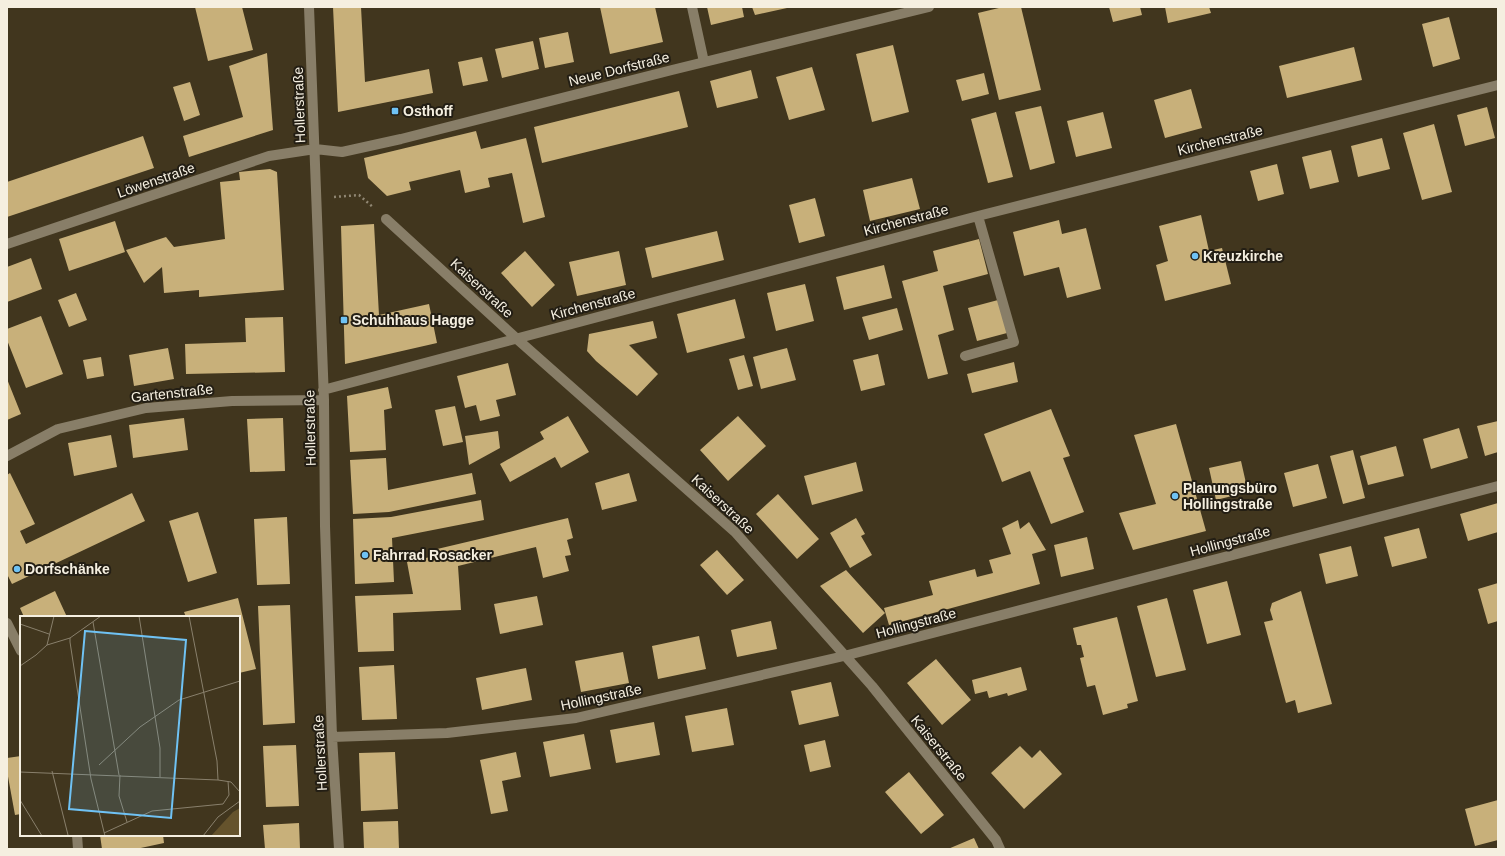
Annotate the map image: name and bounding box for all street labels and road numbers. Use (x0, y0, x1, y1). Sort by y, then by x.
street label: Neue Dorfstraße (567, 49, 671, 89)
street label: Hollerstraße (290, 66, 308, 143)
street label: Kirchenstraße (1176, 122, 1264, 158)
street label: Löwenstraße (115, 159, 197, 201)
street label: Kirchenstraße (862, 201, 950, 239)
street label: Kaiserstraße (448, 255, 517, 321)
street label: Kirchenstraße (549, 285, 637, 323)
street label: Gartenstraße (130, 381, 214, 405)
street label: Hollerstraße (301, 390, 319, 466)
street label: Kaiserstraße (689, 471, 758, 537)
street label: Hollingstraße (1188, 523, 1272, 559)
street label: Hollingstraße (874, 605, 958, 641)
street label: Hollingstraße (559, 681, 643, 713)
street label: Kaiserstraße (908, 712, 970, 784)
street label: Hollerstraße (310, 714, 330, 791)

